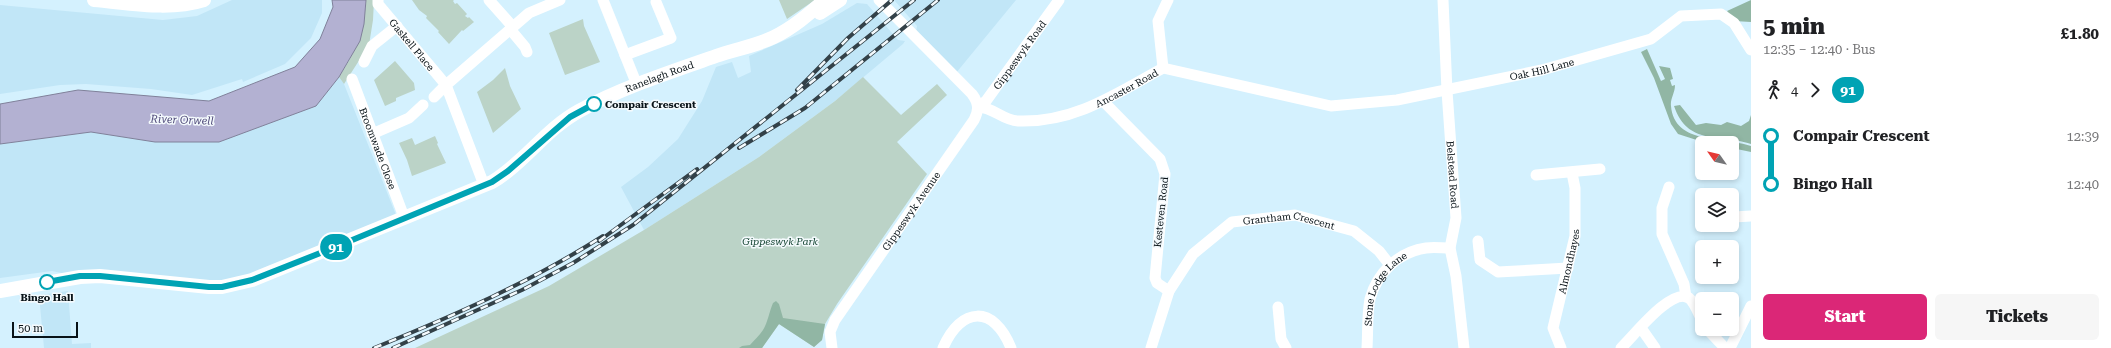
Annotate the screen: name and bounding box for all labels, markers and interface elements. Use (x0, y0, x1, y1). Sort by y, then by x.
text: 5 min (1763, 14, 1825, 39)
street label: Gaskell Place (387, 16, 437, 73)
street label: Gippeswyk Road (991, 18, 1048, 91)
text: £1.80 (2061, 25, 2099, 43)
text: 12:35 – 12:40 · Bus (1763, 42, 1875, 57)
street label: Oak Hill Lane (1508, 56, 1576, 82)
street label: Ranelagh Road (624, 59, 696, 94)
street label: Ancaster Road (1094, 66, 1160, 109)
icon: walk (1763, 79, 1785, 101)
icon: forward (1804, 79, 1826, 101)
text: 91 (1840, 82, 1856, 98)
text: 4 (1791, 83, 1798, 98)
marker: Compair Crescent (586, 96, 602, 112)
place label: Compair Crescent (605, 99, 696, 110)
street label: Broomwade Close (358, 106, 399, 191)
water label: River Orwell (149, 112, 214, 128)
text: Compair Crescent (1793, 127, 1930, 145)
text: 12:39 (2067, 129, 2099, 144)
north arrow (1695, 136, 1739, 180)
map controls (1695, 136, 1739, 336)
street label: Belstead Road (1445, 140, 1461, 210)
street label: Gippeswyk Avenue (880, 169, 942, 252)
text: Bingo Hall (1793, 175, 1872, 193)
street label: Kesteven Road (1152, 176, 1170, 248)
text: 12:40 (2067, 177, 2099, 192)
button: layers (1695, 188, 1739, 232)
street label: Grantham Crescent (1242, 209, 1336, 231)
street label: Almondhayes (1556, 229, 1581, 295)
line badge: 91 (318, 234, 354, 260)
park label: Gippeswyk Park (742, 236, 818, 247)
text: 91 (328, 239, 344, 255)
button: + (1695, 240, 1739, 284)
street label: Stone Lodge Lane (1362, 249, 1409, 326)
marker: Bingo Hall (39, 274, 55, 290)
place label: Bingo Hall (21, 292, 74, 303)
button: − (1695, 292, 1739, 336)
button: Start (1763, 294, 1927, 340)
button: Tickets (1935, 294, 2099, 340)
scale bar (12, 320, 78, 339)
text: 50 m (18, 322, 43, 335)

